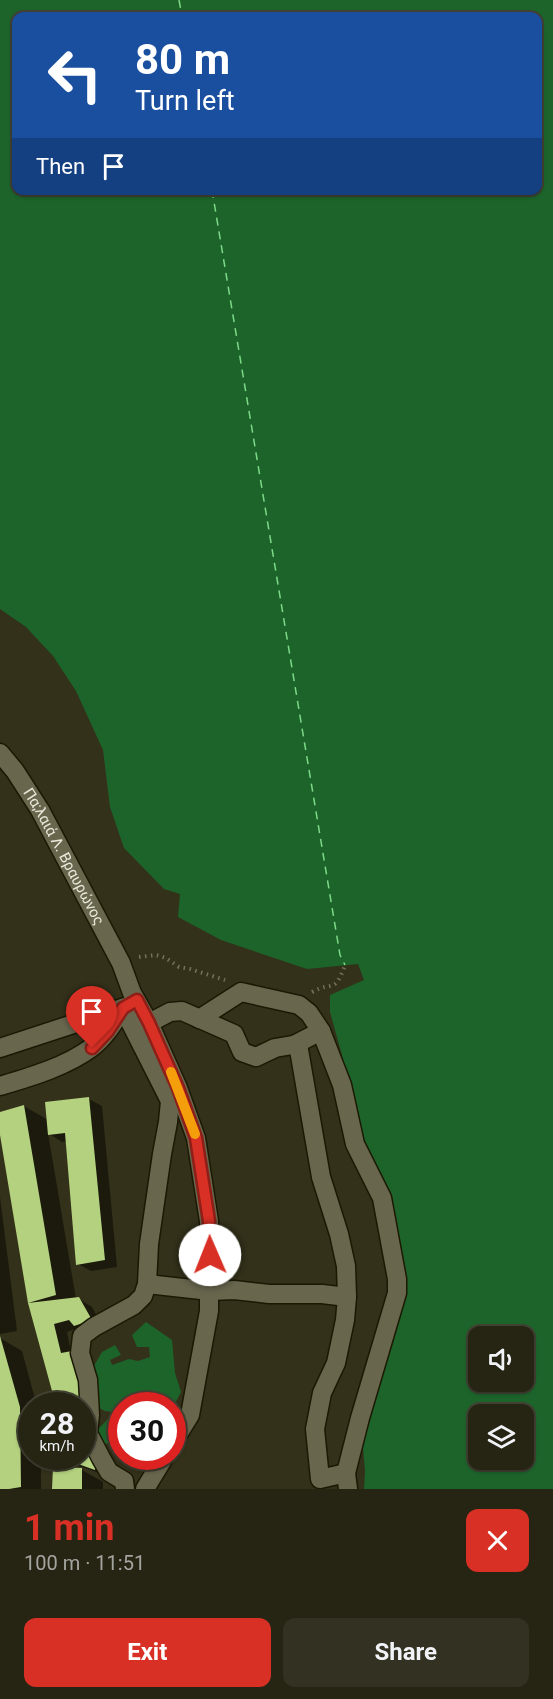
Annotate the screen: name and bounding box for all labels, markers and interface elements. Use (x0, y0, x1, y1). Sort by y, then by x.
text: 80 m (135, 35, 230, 84)
icon: left (36, 36, 114, 114)
text: Turn left (135, 85, 235, 117)
icon: arrive (97, 150, 130, 183)
text: Then (36, 154, 85, 179)
street label: Πα;λαιά Λ. Βραυρώνος (19, 785, 108, 928)
pin (66, 986, 117, 1048)
icon: arrive (75, 995, 108, 1028)
position arrow (178, 1223, 242, 1287)
map controls (468, 1326, 534, 1470)
button: sound (468, 1326, 534, 1392)
speed limit sign: 30 (108, 1392, 186, 1470)
button: layers (468, 1404, 534, 1470)
text: 28 (40, 1406, 74, 1441)
text: km/h (39, 1437, 75, 1455)
text: 1 min (24, 1507, 115, 1549)
button: close (466, 1509, 529, 1572)
text: 100 m · 11:51 (24, 1551, 145, 1575)
button: Exit (24, 1618, 271, 1687)
button: Share (283, 1618, 529, 1687)

